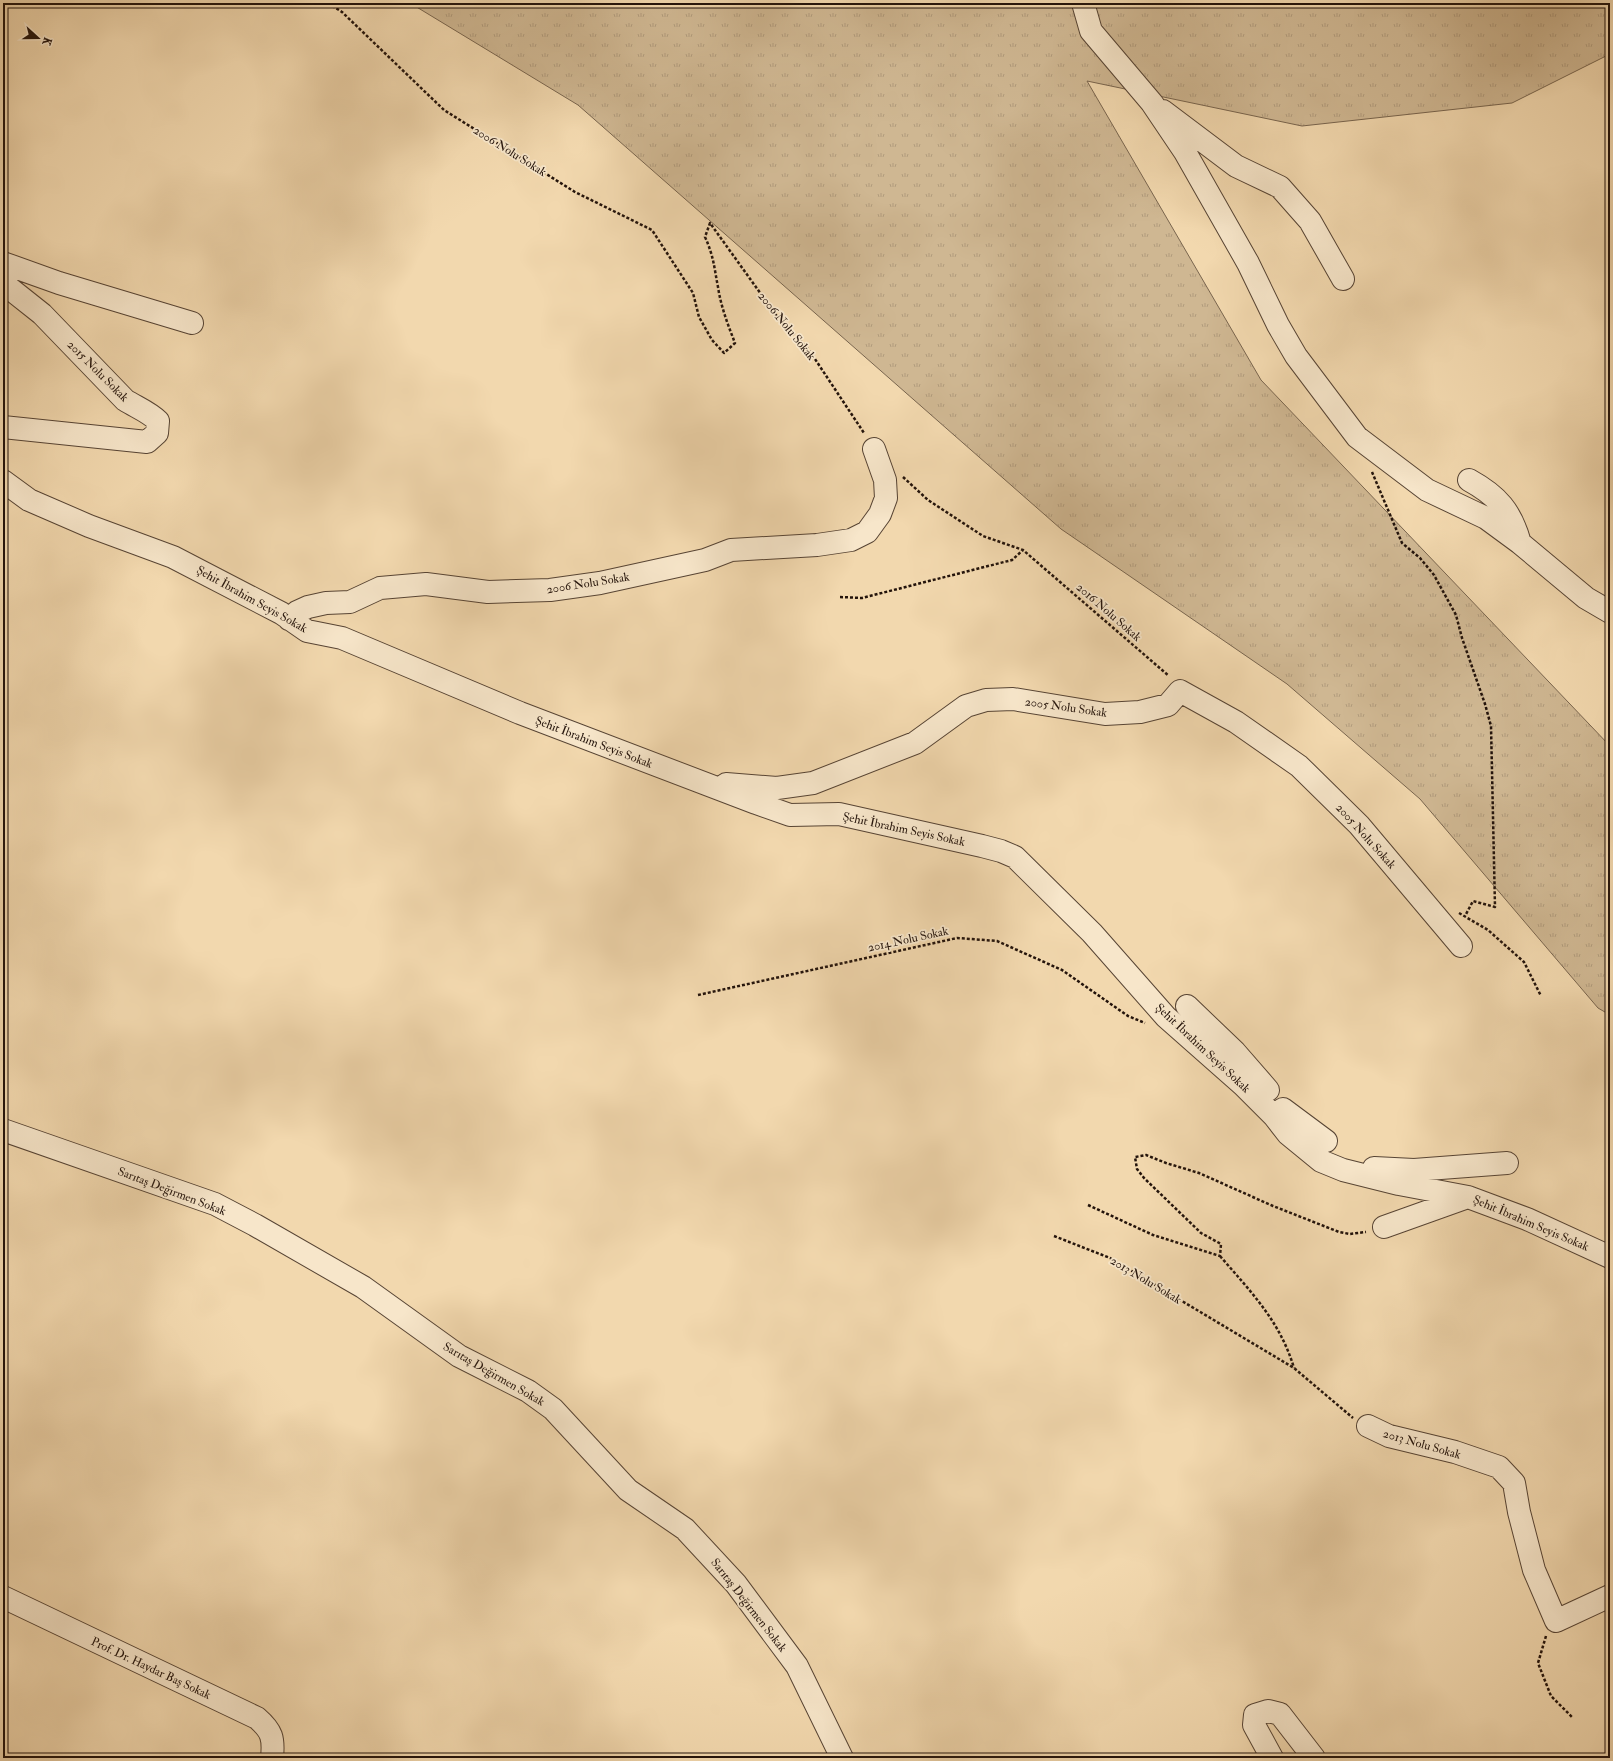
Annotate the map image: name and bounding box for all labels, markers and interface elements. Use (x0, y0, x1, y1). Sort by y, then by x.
north arrow (18, 18, 58, 58)
text: K (39, 35, 54, 49)
street label: 2006 Nolu Sokak (470, 123, 549, 180)
street label: 2006 Nolu Sokak (754, 289, 819, 364)
street label: 2015 Nolu Sokak (64, 337, 132, 405)
street label: Şehit İbrahim Seyis Sokak (194, 563, 310, 636)
street label: 2006 Nolu Sokak (546, 570, 631, 597)
street label: 2016 Nolu Sokak (1073, 580, 1145, 645)
street label: 2005 Nolu Sokak (1024, 694, 1108, 721)
street label: Şehit İbrahim Seyis Sokak (533, 713, 655, 772)
street label: 2005 Nolu Sokak (1332, 801, 1399, 872)
street label: Şehit İbrahim Seyis Sokak (841, 809, 967, 850)
street label: 2014 Nolu Sokak (866, 924, 950, 955)
street label: Şehit İbrahim Seyis Sokak (1152, 1000, 1253, 1096)
street label: Sarıtaş Değirmen Sokak (116, 1164, 228, 1219)
street label: Şehit İbrahim Seyis Sokak (1471, 1192, 1591, 1255)
street label: 2013 Nolu Sokak (1107, 1253, 1184, 1308)
street label: Sarıtaş Değirmen Sokak (440, 1339, 547, 1410)
street label: 2013 Nolu Sokak (1381, 1426, 1463, 1463)
street label: Sarıtaş Değirmen Sokak (707, 1555, 790, 1655)
street label: Prof. Dr. Haydar Baş Sokak (88, 1634, 213, 1703)

